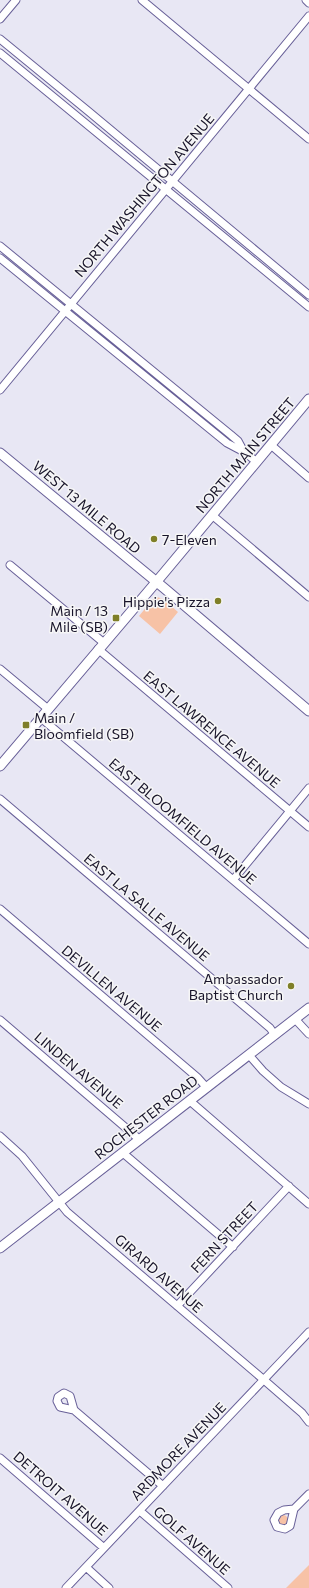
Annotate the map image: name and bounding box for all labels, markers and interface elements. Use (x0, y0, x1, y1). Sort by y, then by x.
street label: NORTH WASHINGTON AVENUE (71, 110, 217, 280)
street label: NORTH MAIN STREET (192, 394, 298, 516)
street label: WEST 13 MILE ROAD (30, 457, 144, 557)
place label: 7-Eleven (162, 531, 217, 548)
marker: 7-Eleven (149, 534, 159, 544)
place label: Hippie's Pizza (123, 593, 210, 610)
marker: Hippie's Pizza (213, 596, 223, 606)
place label: Main / 13 Mile (SB) (50, 602, 108, 635)
marker: Main / 13 Mile (SB) (111, 613, 121, 623)
street label: EAST LAWRENCE AVENUE (140, 667, 284, 791)
place label: Main / Bloomfield (SB) (34, 709, 134, 742)
marker: Main / Bloomfield (SB) (21, 720, 31, 730)
street label: EAST BLOOMFIELD AVENUE (106, 754, 260, 888)
street label: EAST LA SALLE AVENUE (81, 850, 213, 964)
street label: DEVILLEN AVENUE (59, 941, 165, 1035)
place label: Ambassador Baptist Church (189, 970, 283, 1003)
marker: Ambassador Baptist Church (286, 981, 296, 991)
street label: LINDEN AVENUE (31, 1028, 127, 1112)
street label: ROCHESTER ROAD (91, 1071, 201, 1163)
street label: FERN STREET (187, 1198, 261, 1276)
street label: GIRARD AVENUE (111, 1230, 207, 1316)
street label: ARDMORE AVENUE (127, 1398, 229, 1504)
street label: DETROIT AVENUE (10, 1447, 112, 1539)
street label: GOLF AVENUE (150, 1502, 234, 1578)

